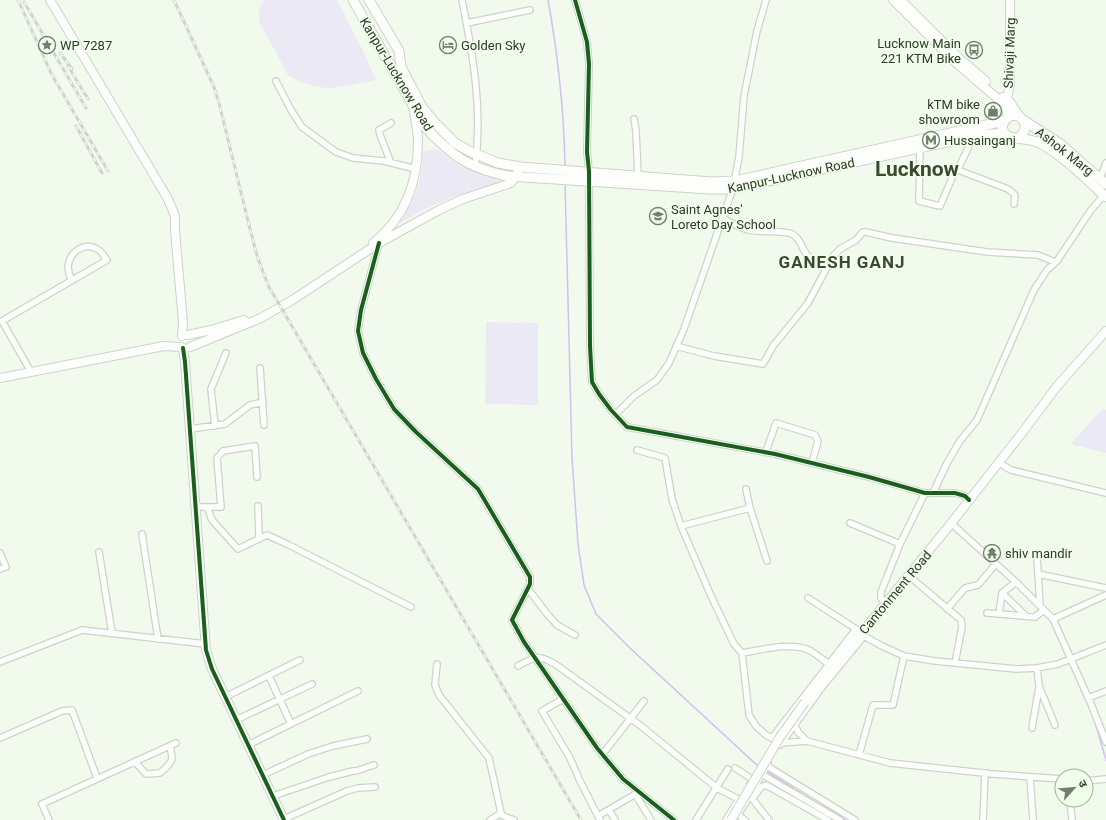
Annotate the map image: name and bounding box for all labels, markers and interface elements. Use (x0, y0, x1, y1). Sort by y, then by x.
street label: Kanpur-Lucknow Road (357, 15, 436, 134)
street label: Shivaji Marg (1001, 17, 1018, 89)
place icon: WP 7287 (37, 35, 57, 55)
hotel icon: Golden Sky (438, 35, 458, 55)
place label: Lucknow Main 221 KTM Bike (877, 36, 961, 66)
place label: WP 7287 (60, 38, 112, 53)
place label: Golden Sky (461, 38, 526, 53)
bus stop icon: Lucknow Main 221 KTM Bike (964, 40, 984, 60)
place label: kTM bike showroom (918, 97, 980, 127)
shop icon: kTM bike showroom (983, 101, 1003, 121)
street label: Ashok Marg (1033, 124, 1097, 179)
metro station icon: Hussainganj (921, 130, 941, 150)
place label: Hussainganj (944, 133, 1016, 148)
street label: Kanpur-Lucknow Road (726, 155, 856, 196)
district label: Lucknow (875, 157, 960, 181)
place label: Saint Agnes' Loreto Day School (671, 202, 776, 232)
school or university icon: Saint Agnes' Loreto Day School (648, 206, 668, 226)
district label: GANESH GANJ (779, 252, 905, 272)
temple icon: shiv mandir (982, 543, 1002, 563)
place label: shiv mandir (1005, 546, 1073, 561)
street label: Cantonment Road (856, 548, 935, 637)
north arrow (1054, 768, 1094, 808)
text: उ (1075, 778, 1090, 790)

